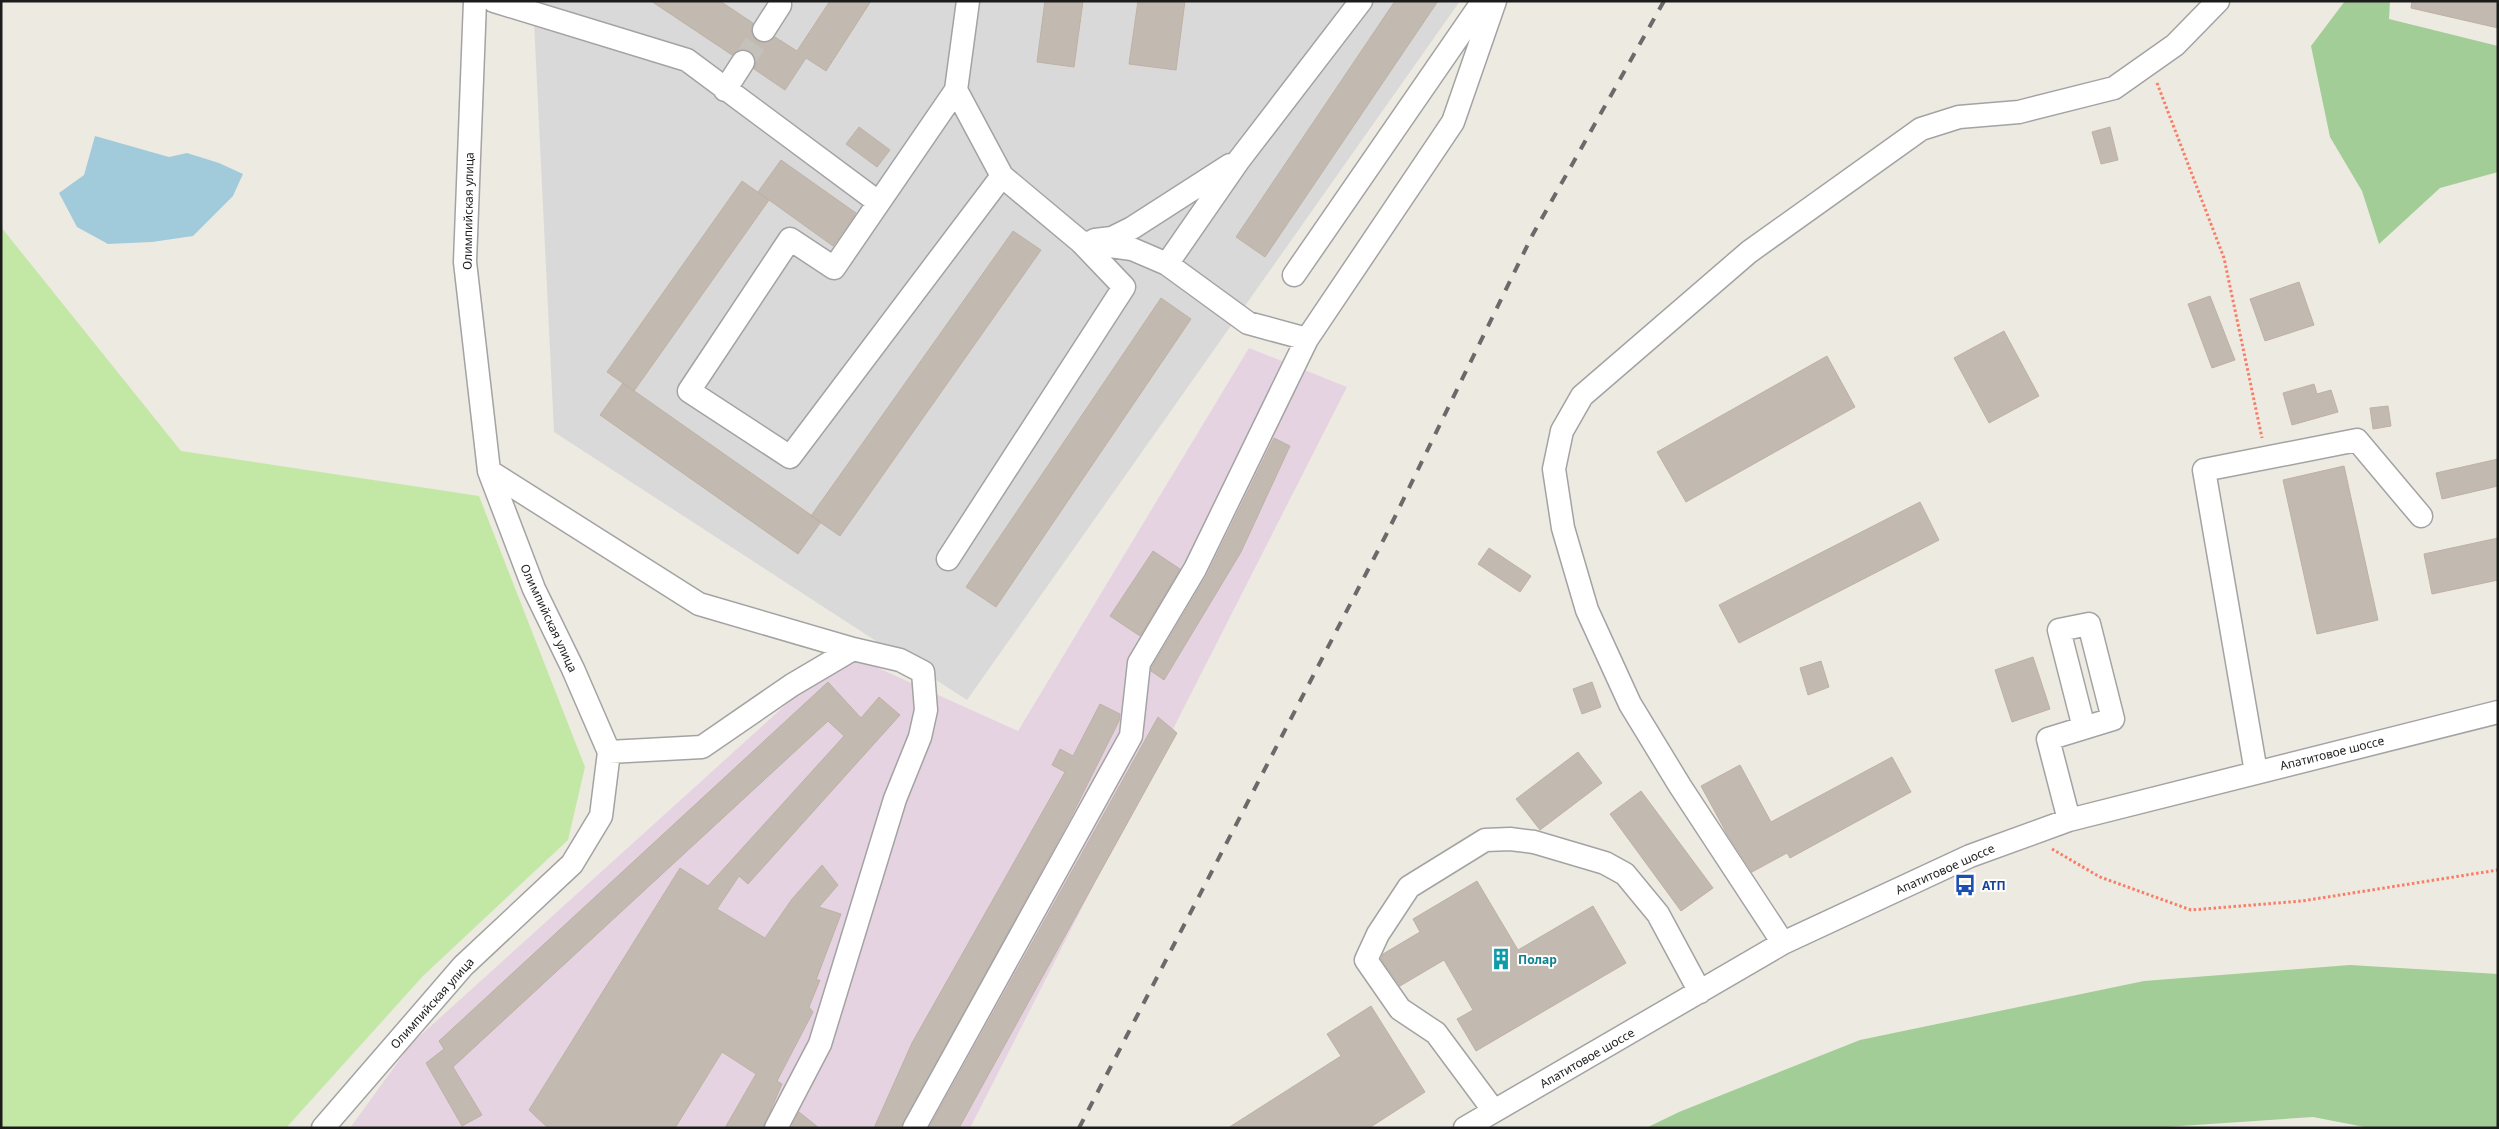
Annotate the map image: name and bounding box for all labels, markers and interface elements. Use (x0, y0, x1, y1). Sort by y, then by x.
street label: Олимпийская улица (458, 152, 478, 270)
street label: Олимпийская улица (516, 561, 582, 675)
street label: Апатитовое шоссе (2278, 732, 2386, 774)
street label: Апатитовое шоссе (1893, 839, 1998, 898)
bus stop icon: АТП (1952, 872, 1978, 898)
place label: АТП (1982, 877, 2006, 894)
building icon: Полар (1488, 946, 1514, 972)
place label: Полар (1518, 951, 1557, 968)
street label: Олимпийская улица (386, 954, 478, 1052)
street label: Апатитовое шоссе (1537, 1024, 1638, 1092)

